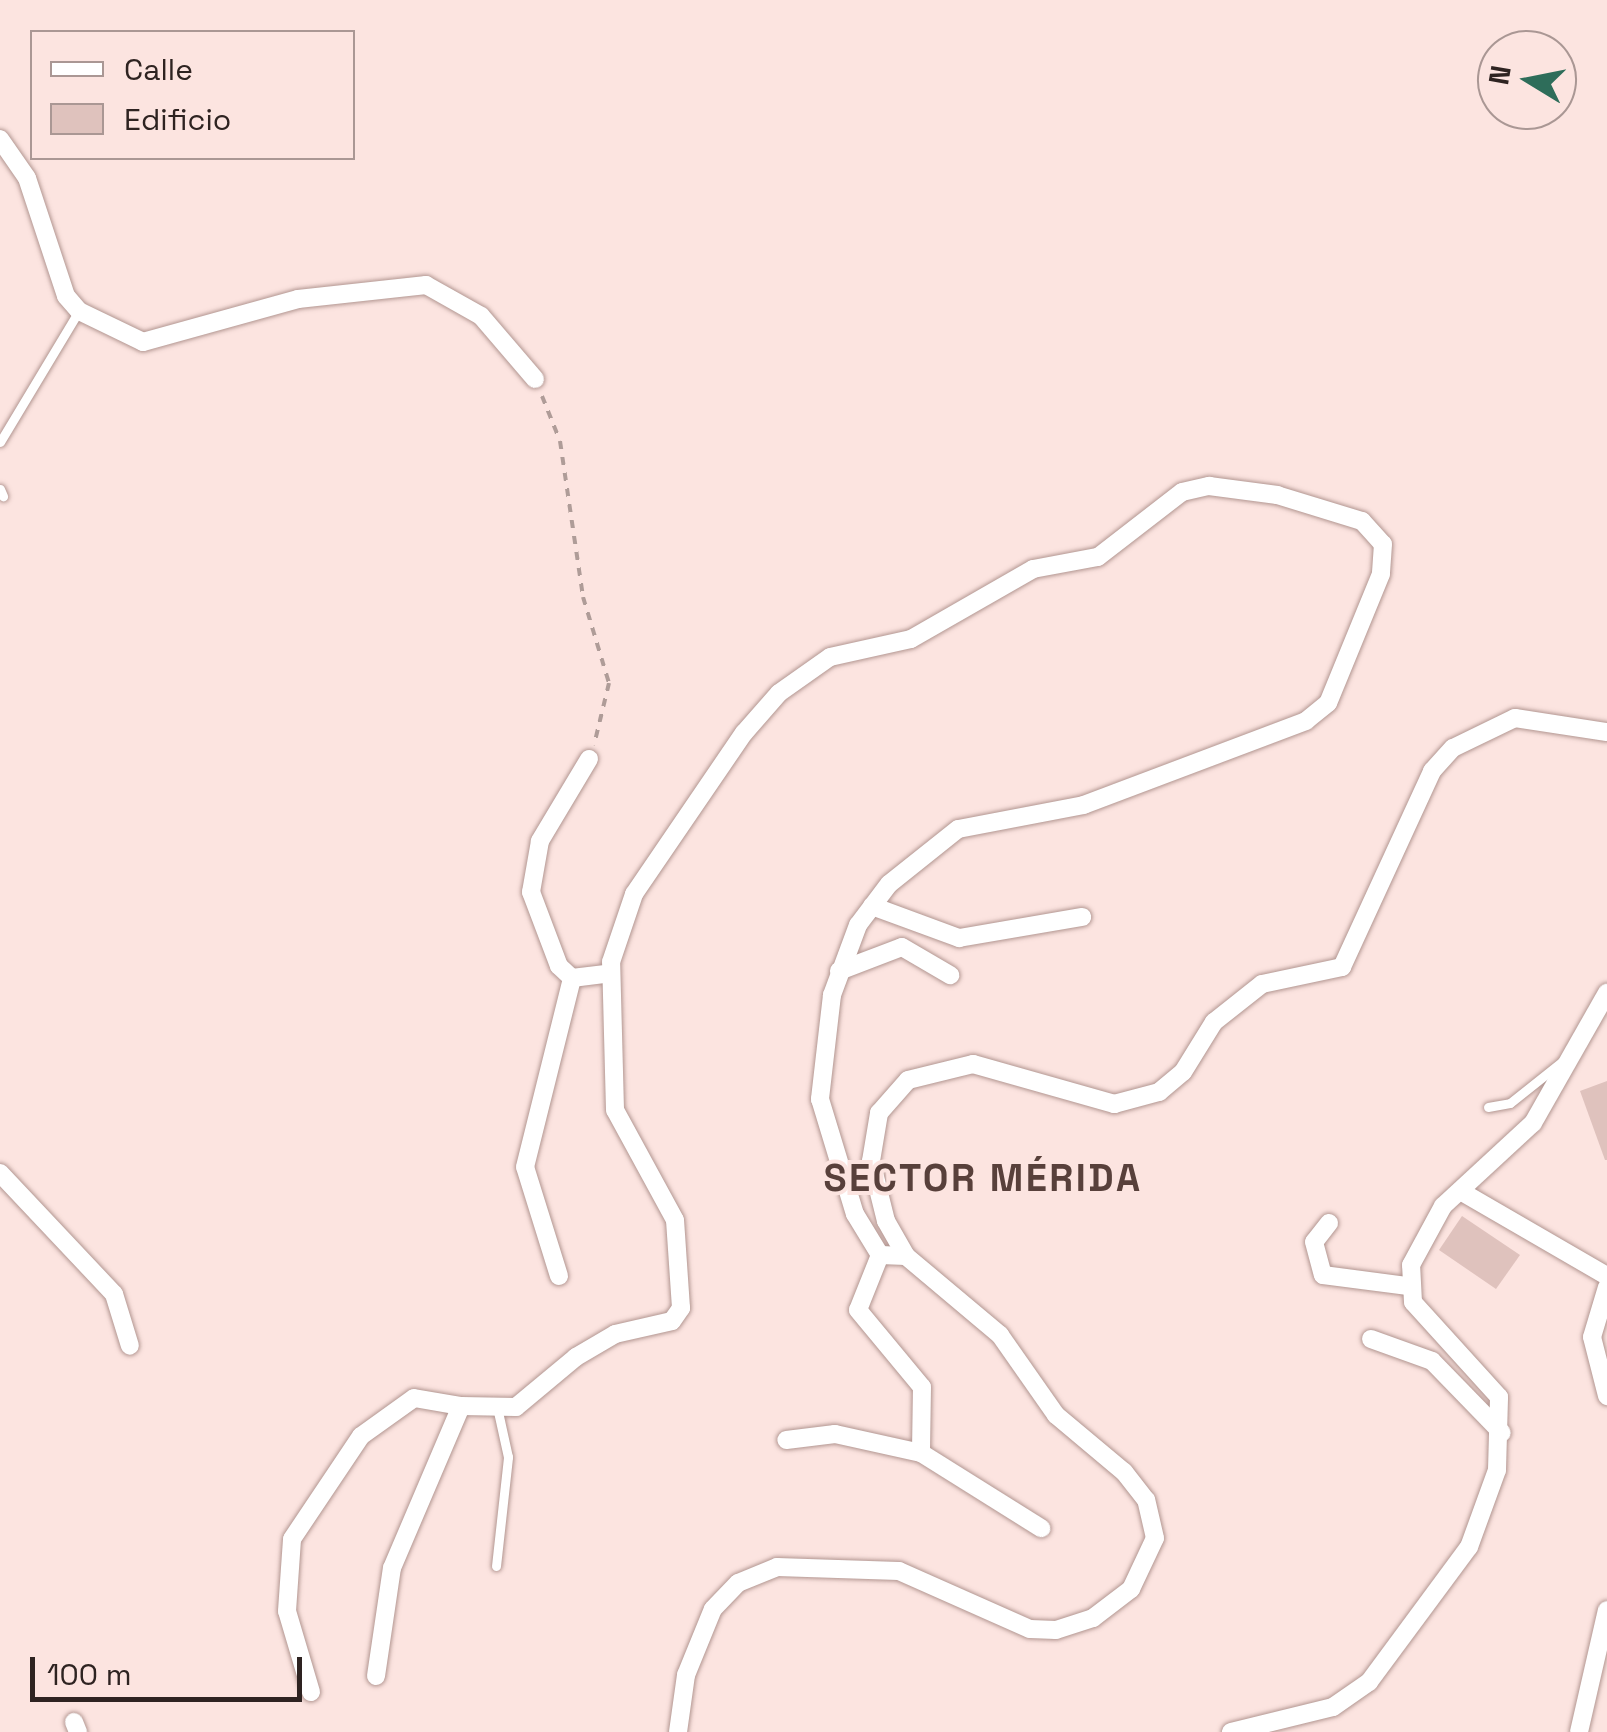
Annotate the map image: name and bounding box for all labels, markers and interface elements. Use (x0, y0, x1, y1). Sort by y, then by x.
legend (30, 30, 355, 160)
north arrow (1477, 30, 1577, 130)
text: Calle (124, 50, 193, 89)
text: N (1480, 63, 1519, 88)
text: Edificio (124, 100, 231, 139)
district label: SECTOR MÉRIDA (824, 1156, 1142, 1202)
scale bar (35, 1637, 308, 1699)
text: 100 m (47, 1655, 132, 1694)

